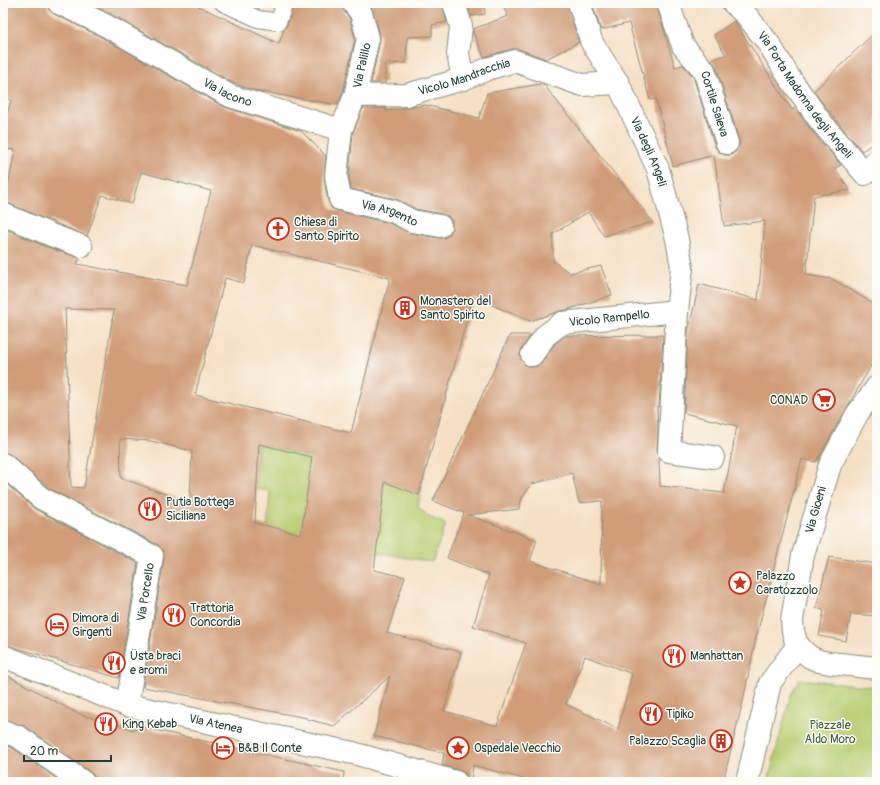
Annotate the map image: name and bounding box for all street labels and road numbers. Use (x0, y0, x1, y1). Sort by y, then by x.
street label: Via Porta Madonna degli Angeli (754, 28, 856, 161)
street label: Via Palillo (349, 41, 374, 90)
street label: Vicolo Mandracchia (416, 55, 512, 99)
street label: Cortile Saieva (697, 69, 732, 139)
street label: Via Iacono (200, 75, 254, 110)
street label: Via degli Angeli (627, 114, 670, 188)
street label: Via Argento (360, 197, 419, 229)
street label: Vicolo Rampello (568, 306, 651, 330)
street label: Via Gioeni (802, 485, 830, 535)
street label: Via Porcello (134, 561, 158, 622)
street label: Via Atenea (188, 711, 244, 737)

